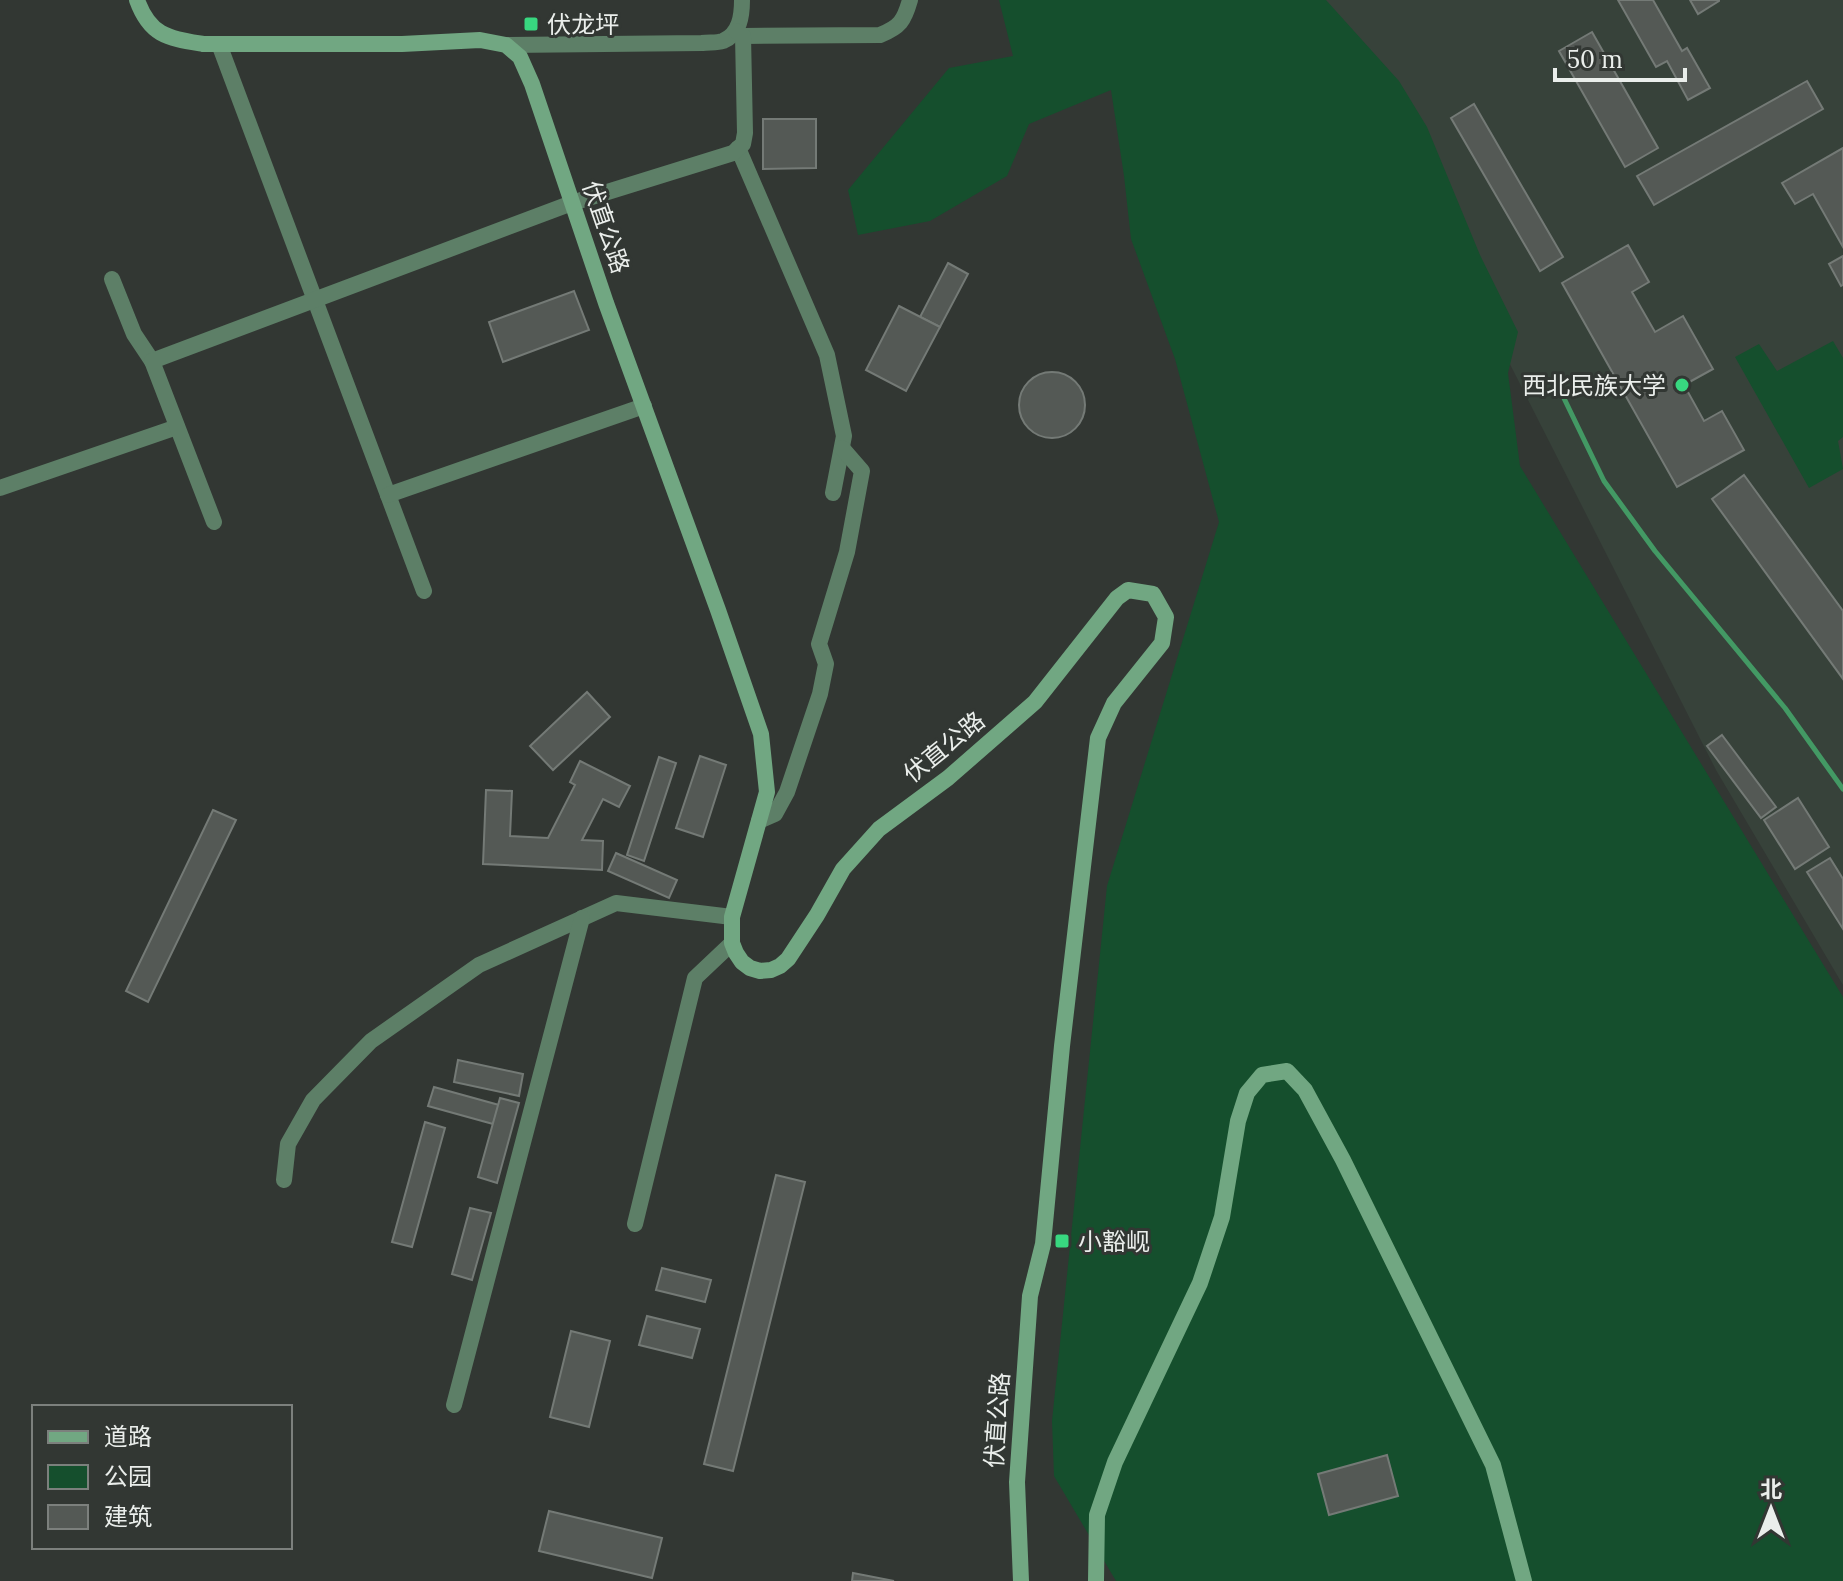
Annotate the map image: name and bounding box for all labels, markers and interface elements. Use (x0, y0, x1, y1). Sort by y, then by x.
place label: 伏龙坪 (547, 9, 619, 40)
marker: 伏龙坪 (522, 15, 540, 33)
scale bar (1555, 32, 1685, 82)
text: 50 m (1567, 44, 1623, 75)
street label: 伏直公路 (576, 177, 636, 277)
place label: 西北民族大学 (1522, 370, 1666, 401)
marker: 西北民族大学 (1673, 376, 1691, 394)
street label: 伏直公路 (897, 705, 991, 789)
place label: 小豁岘 (1078, 1226, 1150, 1257)
marker: 小豁岘 (1053, 1232, 1071, 1250)
street label: 伏直公路 (978, 1371, 1016, 1469)
legend (32, 1405, 292, 1549)
text: 道路 (104, 1421, 152, 1452)
text: 公园 (104, 1461, 152, 1492)
north arrow (1731, 1469, 1811, 1549)
text: 北 (1760, 1475, 1782, 1503)
text: 建筑 (104, 1501, 152, 1532)

